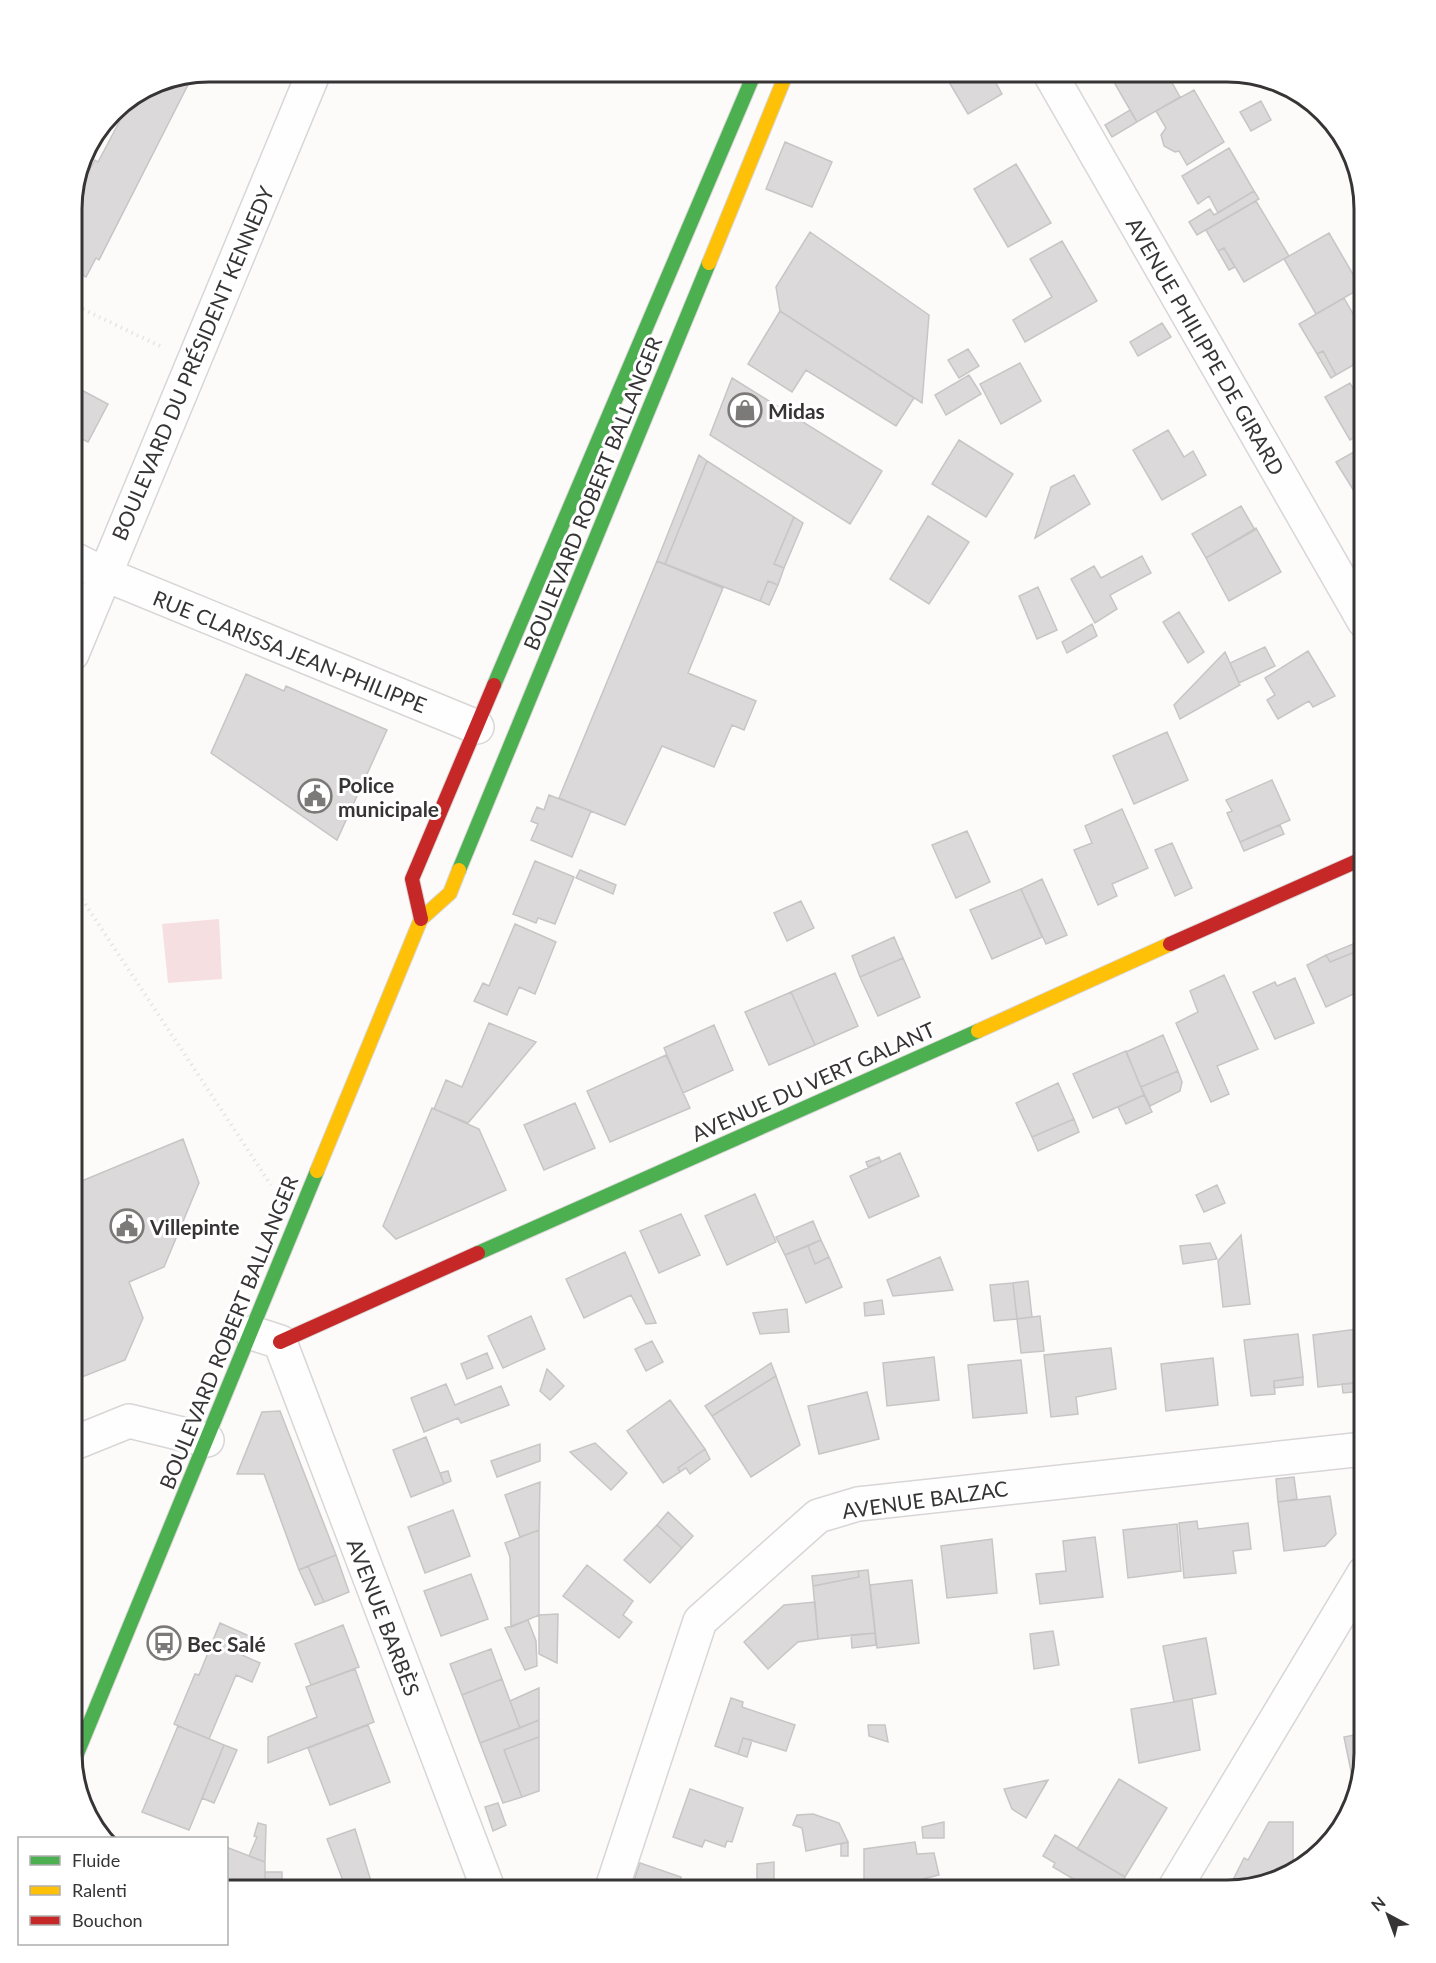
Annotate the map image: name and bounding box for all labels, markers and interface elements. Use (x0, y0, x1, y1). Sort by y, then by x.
street label: BOULEVARD DU PRÉSIDENT KENNEDY (106, 181, 279, 544)
street label: AVENUE PHILIPPE DE GIRARD (1122, 213, 1290, 479)
street label: BOULEVARD ROBERT BALLANGER (517, 332, 667, 653)
shop icon: Midas (727, 392, 763, 428)
place label: Midas (768, 398, 825, 423)
street label: RUE CLARISSA JEAN-PHILIPPE (150, 585, 430, 717)
place label: Police municipale (338, 772, 439, 821)
public building icon: Police municipale (297, 778, 333, 814)
street label: AVENUE DU VERT GALANT (688, 1016, 939, 1146)
street label: BOULEVARD ROBERT BALLANGER (153, 1171, 303, 1492)
public building icon: Villepinte (109, 1208, 145, 1244)
place label: Villepinte (149, 1214, 239, 1239)
street label: AVENUE BALZAC (840, 1475, 1010, 1523)
street label: AVENUE BARBÈS (343, 1535, 425, 1699)
bus stop icon: Bec Salé (146, 1625, 182, 1661)
place label: Bec Salé (187, 1631, 266, 1656)
legend (18, 1837, 228, 1945)
text: Fluide (72, 1849, 120, 1871)
text: Ralenti (72, 1879, 127, 1901)
north arrow (1358, 1885, 1418, 1945)
text: N (1367, 1892, 1389, 1915)
text: Bouchon (72, 1909, 143, 1931)

